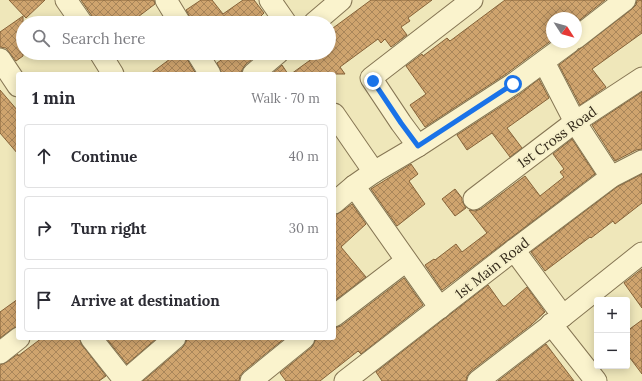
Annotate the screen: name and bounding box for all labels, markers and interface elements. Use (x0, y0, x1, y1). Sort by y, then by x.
north arrow (546, 12, 582, 48)
search box (16, 16, 336, 60)
icon: search (30, 27, 52, 49)
text: Search here (62, 29, 145, 48)
route end (364, 72, 382, 90)
route start (504, 75, 522, 93)
text: 1 min (32, 87, 75, 109)
text: Walk · 70 m (251, 90, 320, 107)
street label: 1st Cross Road (514, 102, 600, 172)
icon: ahead (33, 145, 55, 167)
text: Continue (71, 147, 137, 166)
text: 40 m (289, 148, 319, 165)
icon: right (33, 217, 55, 239)
text: Turn right (71, 219, 147, 238)
text: 30 m (289, 220, 319, 237)
street label: 1st Main Road (451, 233, 533, 303)
icon: arrive (33, 289, 55, 311)
text: Arrive at destination (71, 291, 220, 310)
map controls (594, 297, 630, 369)
button: + (594, 297, 630, 333)
button: − (594, 333, 630, 369)

